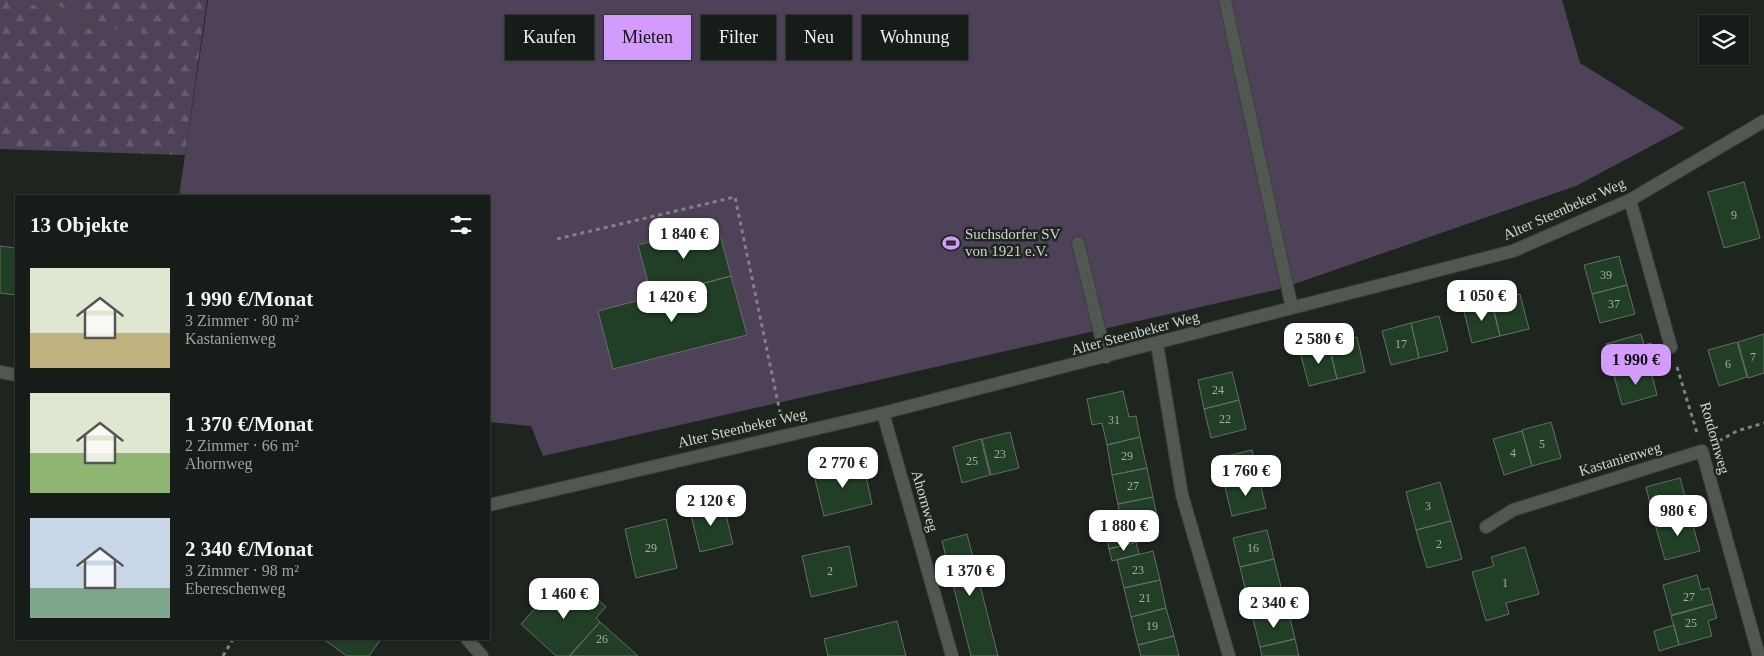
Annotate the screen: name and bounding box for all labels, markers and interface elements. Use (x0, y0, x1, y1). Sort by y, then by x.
chip: Kaufen (505, 15, 594, 60)
chip: Mieten (604, 15, 691, 60)
chip: Filter (701, 15, 776, 60)
chip: Neu (786, 15, 852, 60)
chip: Wohnung (862, 15, 968, 60)
map controls (1699, 15, 1749, 65)
button: layers (1699, 15, 1749, 65)
street label: Alter Steenbeker Weg (1501, 175, 1628, 243)
house number: 9 (1731, 208, 1737, 222)
icon: filters (447, 211, 475, 239)
text: 13 Objekte (30, 213, 129, 237)
pin: 1 840 € (638, 218, 730, 260)
text: 1 840 € (660, 225, 708, 242)
place label: Suchsdorfer SV von 1921 e.V. (965, 226, 1061, 259)
sports icon: Suchsdorfer SV von 1921 e.V. (941, 233, 961, 253)
house number: 39 (1600, 268, 1612, 282)
pin: 1 420 € (626, 280, 718, 323)
pin: 1 050 € (1436, 280, 1528, 322)
text: 1 990 €/Monat (185, 287, 313, 311)
text: 1 050 € (1458, 287, 1506, 304)
icon: home (70, 288, 130, 348)
text: 1 420 € (648, 288, 696, 305)
house number: 37 (1608, 297, 1620, 311)
street label: Alter Steenbeker Weg (1069, 308, 1201, 358)
text: 3 Zimmer · 80 m² (185, 312, 299, 329)
pin: 2 580 € (1273, 322, 1365, 365)
text: Kastanienweg (185, 330, 276, 347)
text: 2 580 € (1295, 330, 1343, 347)
house number: 17 (1395, 337, 1407, 351)
pin: 1 990 € (1590, 344, 1682, 386)
house number: 7 (1750, 350, 1756, 364)
text: 1 990 € (1612, 351, 1660, 368)
house number: 6 (1725, 357, 1731, 371)
house number: 24 (1212, 383, 1224, 397)
street label: Rotdornweg (1697, 400, 1733, 476)
street label: Alter Steenbeker Weg (676, 405, 808, 451)
text: 1 370 €/Monat (185, 412, 313, 436)
house number: 22 (1219, 412, 1231, 426)
icon: home (70, 413, 130, 473)
house number: 31 (1108, 413, 1120, 427)
text: 2 Zimmer · 66 m² (185, 437, 299, 454)
house number: 5 (1539, 437, 1545, 451)
street label: Kastanienweg (1577, 439, 1663, 479)
pin: 2 770 € (797, 446, 889, 489)
house number: 4 (1510, 446, 1516, 460)
house number: 23 (994, 447, 1006, 461)
house number: 29 (1121, 449, 1133, 463)
text: 2 770 € (819, 454, 867, 471)
house number: 25 (966, 454, 978, 468)
pin: 1 760 € (1200, 454, 1292, 497)
text: Ahornweg (185, 455, 253, 472)
text: 1 760 € (1222, 462, 1270, 479)
street label: Ahornweg (909, 468, 942, 534)
house number: 27 (1127, 479, 1139, 493)
pin: 2 120 € (665, 484, 757, 527)
text: 2 120 € (687, 492, 735, 509)
pin: 980 € (1643, 494, 1713, 537)
house number: 3 (1425, 499, 1431, 513)
text: 980 € (1660, 502, 1696, 519)
pin: 1 880 € (1078, 510, 1170, 552)
text: 1 880 € (1100, 517, 1148, 534)
text: 2 340 €/Monat (185, 537, 313, 561)
house number: 2 (1436, 537, 1442, 551)
icon: home (70, 538, 130, 598)
house number: 29 (645, 541, 657, 555)
house number: 16 (1247, 541, 1259, 555)
pin: 1 370 € (924, 554, 1016, 597)
text: 3 Zimmer · 98 m² (185, 562, 299, 579)
text: 1 370 € (946, 562, 994, 579)
house number: 23 (1132, 563, 1144, 577)
house number: 2 (827, 564, 833, 578)
house number: 1 (1502, 576, 1508, 590)
pin: 1 460 € (518, 578, 610, 620)
text: Ebereschenweg (185, 580, 285, 597)
text: 1 460 € (540, 585, 588, 602)
pin: 2 340 € (1228, 586, 1320, 629)
house number: 27 (1683, 590, 1695, 604)
house number: 21 (1139, 591, 1151, 605)
text: 2 340 € (1250, 594, 1298, 611)
house number: 25 (1685, 616, 1697, 630)
house number: 19 (1146, 619, 1158, 633)
house number: 26 (596, 632, 608, 646)

